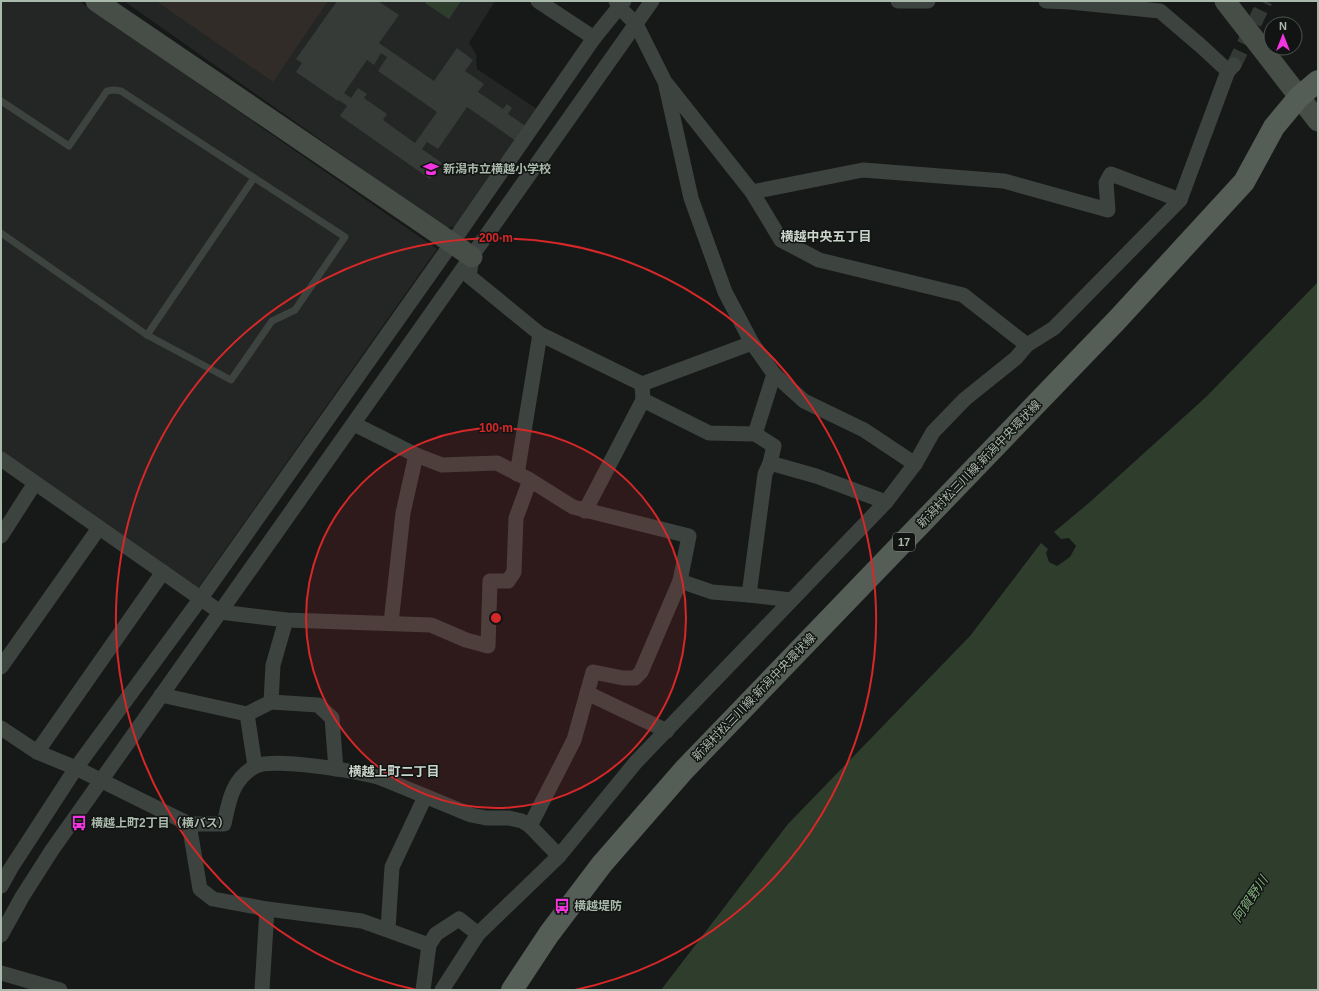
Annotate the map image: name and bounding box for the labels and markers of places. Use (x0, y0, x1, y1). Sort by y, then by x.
school or university icon: 新潟市立横越小学校 (422, 160, 440, 178)
place label: 新潟市立横越小学校 (443, 162, 551, 176)
centre of rings (489, 611, 503, 625)
bus stop icon: 横越上町2丁目（横バス） (70, 814, 88, 832)
place label: 横越上町2丁目（横バス） (91, 816, 230, 830)
bus stop icon: 横越堤防 (553, 897, 571, 915)
place label: 横越堤防 (574, 899, 622, 913)

